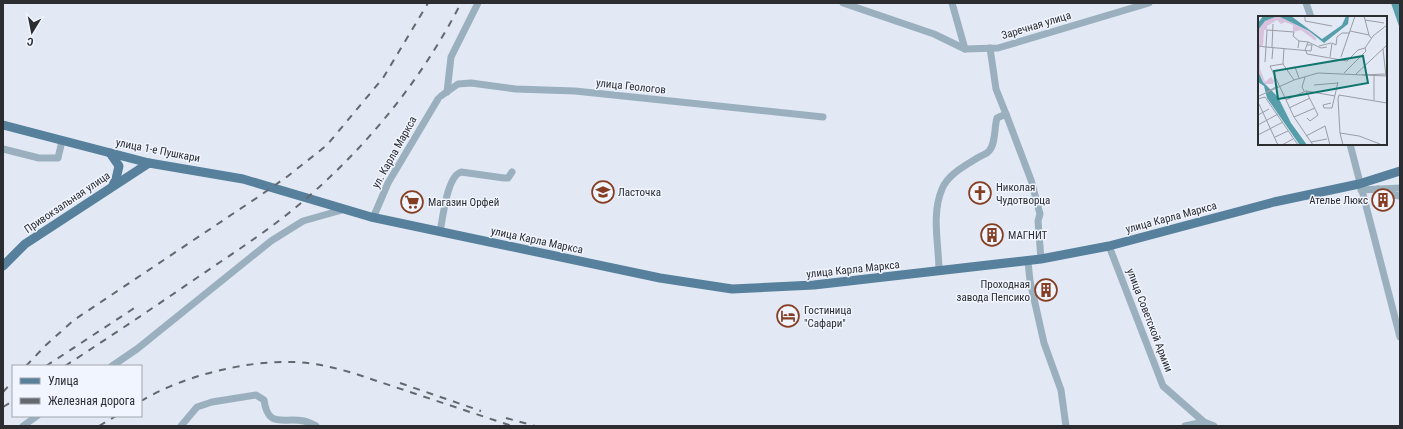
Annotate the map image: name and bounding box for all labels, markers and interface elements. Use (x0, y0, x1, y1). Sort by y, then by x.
street label: Заречная улица (1000, 9, 1073, 42)
north arrow (12, 12, 52, 52)
inset map (1258, 16, 1387, 145)
text: С (26, 34, 35, 48)
street label: улица Геологов (595, 76, 667, 97)
street label: ул. Карла Маркса (369, 114, 420, 190)
street label: улица 1-е Пушкари (115, 136, 201, 165)
street label: Привокзальная улица (22, 169, 113, 236)
school or university icon: Ласточка (590, 179, 616, 205)
church icon: Николая Чудотворца (967, 180, 993, 206)
place label: Николая Чудотворца (996, 181, 1050, 207)
place label: Ласточка (618, 186, 661, 199)
building icon: Ателье Люкс (1370, 187, 1396, 213)
supermarket icon: Магазин Орфей (399, 189, 425, 215)
place label: Ателье Люкс (1309, 194, 1368, 207)
place label: Магазин Орфей (428, 196, 499, 209)
street label: улица Карла Маркса (1124, 199, 1218, 236)
building icon: МАГНИТ (979, 222, 1005, 248)
street label: улица Карла Маркса (490, 224, 584, 257)
place label: МАГНИТ (1008, 229, 1048, 242)
street label: улица Карла Маркса (806, 258, 900, 281)
street label: улица Советской Армии (1124, 267, 1175, 374)
building icon: Проходная завода Пепсико (1033, 277, 1059, 303)
place label: Проходная завода Пепсико (956, 278, 1030, 304)
hotel icon: Гостиница "Сафари" (775, 303, 801, 329)
place label: Гостиница "Сафари" (804, 304, 851, 330)
legend (12, 365, 142, 417)
text: Улица (48, 374, 79, 388)
text: Железная дорога (48, 394, 135, 408)

